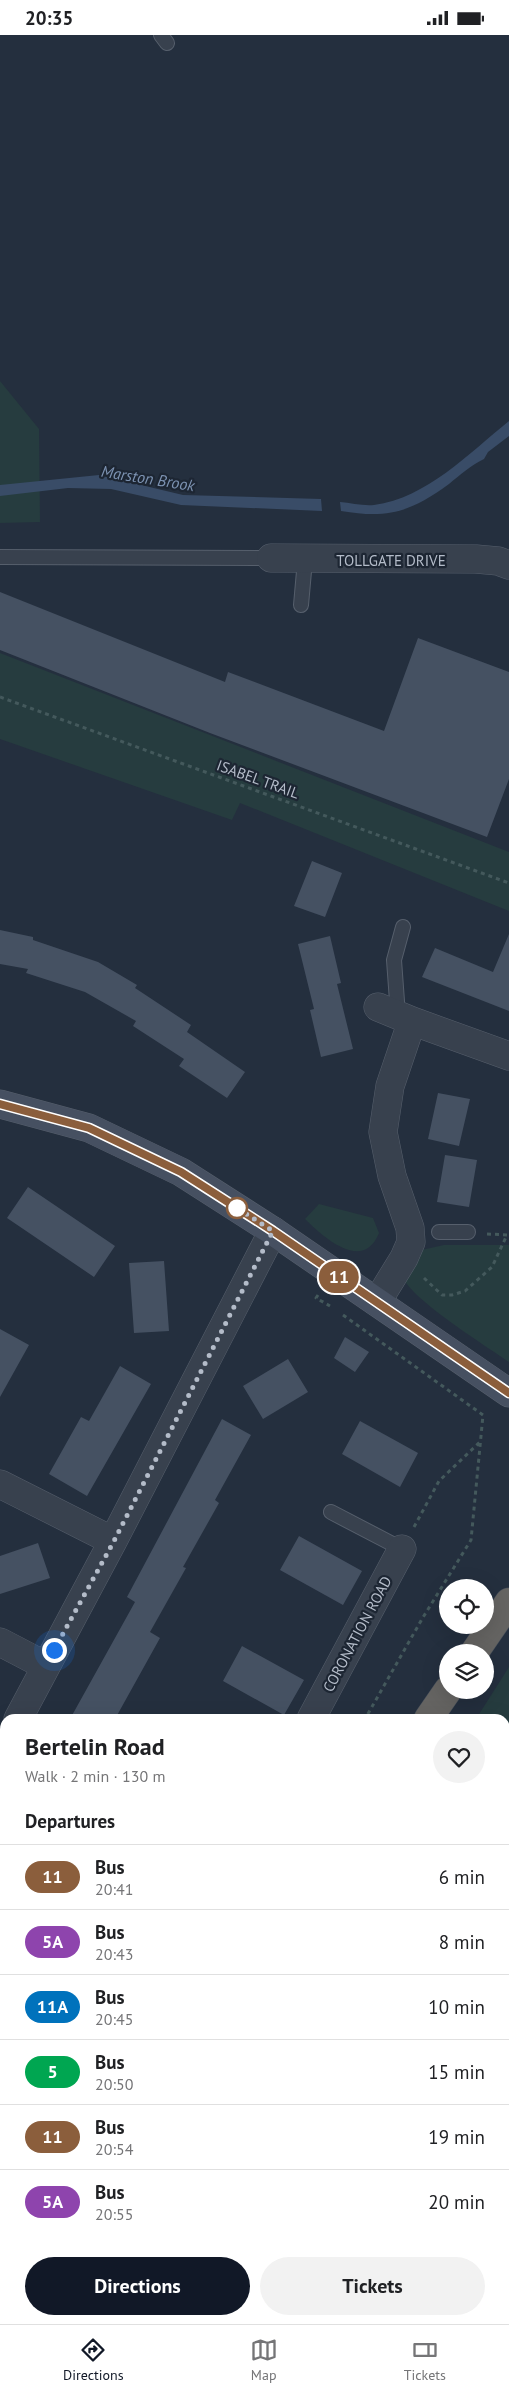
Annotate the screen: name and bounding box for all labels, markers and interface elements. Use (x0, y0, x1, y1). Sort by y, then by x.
text: 20:35 (25, 6, 73, 30)
water label: Marston Brook (100, 461, 197, 495)
street label: TOLLGATE DRIVE (336, 551, 446, 570)
street label: ISABEL TRAIL (214, 755, 302, 803)
unlabelled marker (226, 1197, 248, 1219)
line badge: 11 (316, 1261, 362, 1293)
text: 11 (329, 1265, 349, 1288)
street label: CORONATION ROAD (318, 1573, 396, 1695)
map controls (439, 1579, 494, 1699)
button: locate (439, 1579, 494, 1634)
your location (42, 1638, 67, 1663)
button: layers (439, 1644, 494, 1699)
text: Bertelin Road (25, 1731, 165, 1762)
button: heart (433, 1731, 485, 1783)
text: Walk · 2 min · 130 m (25, 1766, 165, 1786)
text: Departures (25, 1809, 115, 1833)
text: Bus (95, 1855, 124, 1879)
text: 11 (42, 1865, 63, 1888)
text: 6 min (439, 1865, 485, 1889)
text: 20:41 (95, 1879, 133, 1899)
text: Bus (95, 1920, 124, 1944)
text: 5A (42, 1930, 63, 1953)
text: 8 min (439, 1930, 485, 1954)
text: 20:43 (95, 1944, 133, 1964)
text: Bus (95, 1985, 124, 2009)
text: 11A (37, 1995, 68, 2018)
text: 10 min (428, 1995, 485, 2019)
text: 20:45 (95, 2009, 133, 2029)
text: Bus (95, 2050, 124, 2074)
text: 5 (47, 2060, 58, 2083)
text: 15 min (428, 2060, 485, 2084)
text: 20:50 (95, 2074, 133, 2094)
text: Bus (95, 2115, 124, 2139)
text: 11 (42, 2125, 63, 2148)
text: 19 min (428, 2125, 485, 2149)
text: 20:54 (95, 2139, 133, 2159)
text: Bus (95, 2180, 124, 2204)
text: 5A (42, 2190, 63, 2213)
text: 20 min (428, 2190, 485, 2214)
text: 20:55 (95, 2204, 133, 2224)
button: Directions (25, 2257, 250, 2315)
button: Tickets (260, 2257, 485, 2315)
tab: Directions (63, 2336, 124, 2384)
tab: Map (250, 2336, 278, 2384)
tab: Tickets (404, 2336, 446, 2384)

